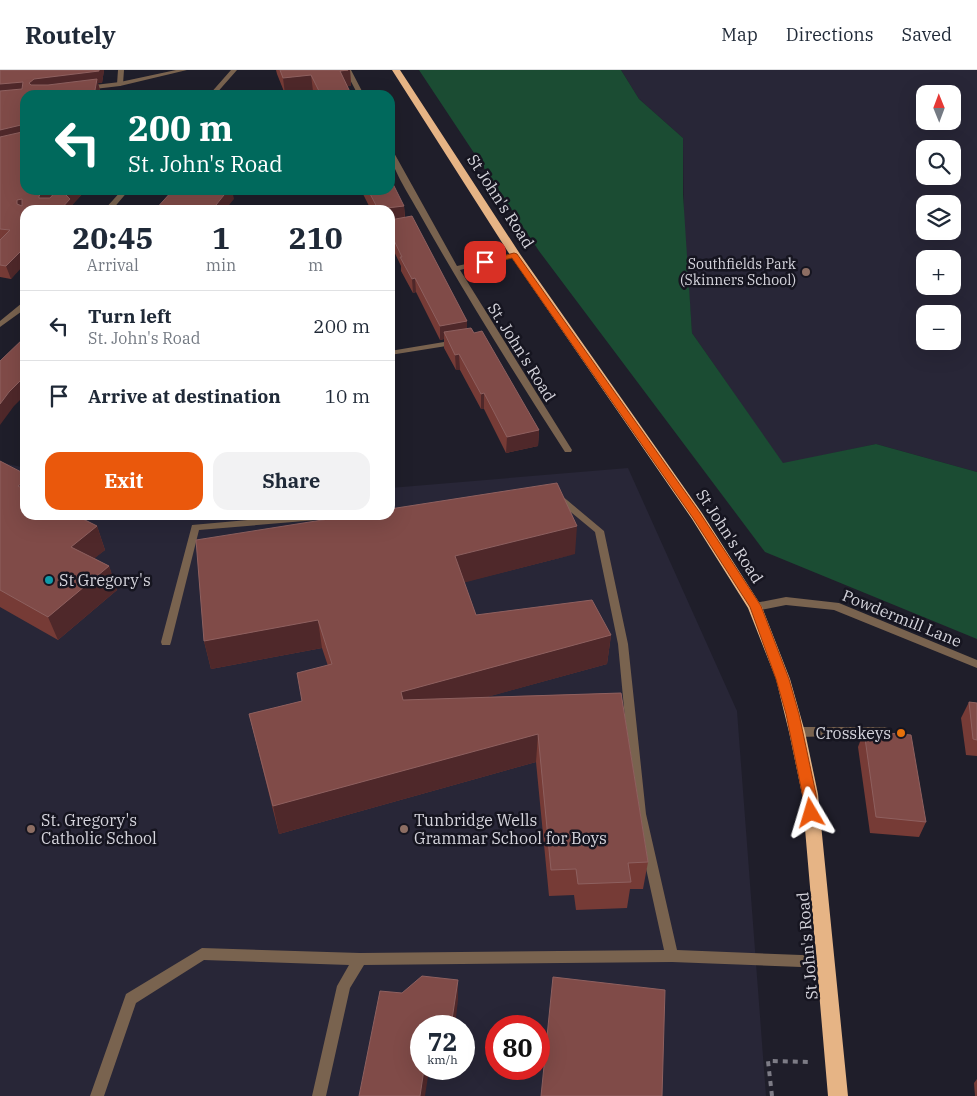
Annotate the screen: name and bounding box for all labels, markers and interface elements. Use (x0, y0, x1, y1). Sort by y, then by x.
text: Routely (25, 19, 116, 51)
text: Map (721, 23, 758, 46)
text: Directions (786, 23, 874, 46)
text: Saved (902, 23, 952, 46)
north arrow (916, 85, 961, 130)
map controls (916, 85, 961, 350)
text: 200 m (128, 105, 233, 151)
icon: left (45, 110, 110, 175)
button: search (916, 140, 961, 185)
text: St. John's Road (128, 149, 283, 178)
street label: St John's Road (463, 150, 539, 252)
button: layers (916, 195, 961, 240)
text: 20:45 (72, 218, 153, 257)
text: 1 (212, 218, 230, 257)
text: 210 (289, 218, 343, 257)
pin (464, 241, 506, 283)
icon: arrive (471, 248, 499, 276)
button: + (916, 250, 961, 295)
text: Arrival (87, 255, 139, 275)
text: min (206, 255, 236, 275)
text: m (308, 255, 323, 275)
place label: Southfields Park (Skinners School) (680, 255, 797, 289)
marker: Southfields Park (Skinners School) (800, 266, 812, 278)
street label: St. John's Road (484, 299, 560, 405)
text: Turn left (88, 304, 171, 328)
button: − (916, 305, 961, 350)
icon: left (45, 312, 73, 340)
text: 200 m (313, 314, 370, 338)
text: St. John's Road (88, 328, 201, 348)
icon: arrive (45, 382, 73, 410)
text: Arrive at destination (88, 384, 281, 408)
text: 10 m (325, 384, 370, 408)
button: Exit (45, 452, 203, 510)
button: Share (213, 452, 370, 510)
street label: St John's Road (692, 485, 768, 587)
place label: St Gregory's (59, 570, 151, 590)
marker: St Gregory's (43, 574, 55, 586)
street label: Powdermill Lane (839, 585, 965, 651)
place label: Crosskeys (815, 723, 891, 743)
marker: Crosskeys (895, 727, 907, 739)
position arrow (784, 786, 836, 838)
place label: St. Gregory's Catholic School (41, 810, 157, 848)
place label: Tunbridge Wells Grammar School for Boys (414, 810, 607, 848)
marker: St. Gregory's Catholic School (25, 823, 37, 835)
marker: Tunbridge Wells Grammar School for Boys (398, 823, 410, 835)
street label: St John's Road (792, 891, 822, 1001)
speed limit sign: 80 (485, 1015, 550, 1080)
text: 72 (427, 1025, 458, 1058)
text: km/h (427, 1052, 458, 1067)

